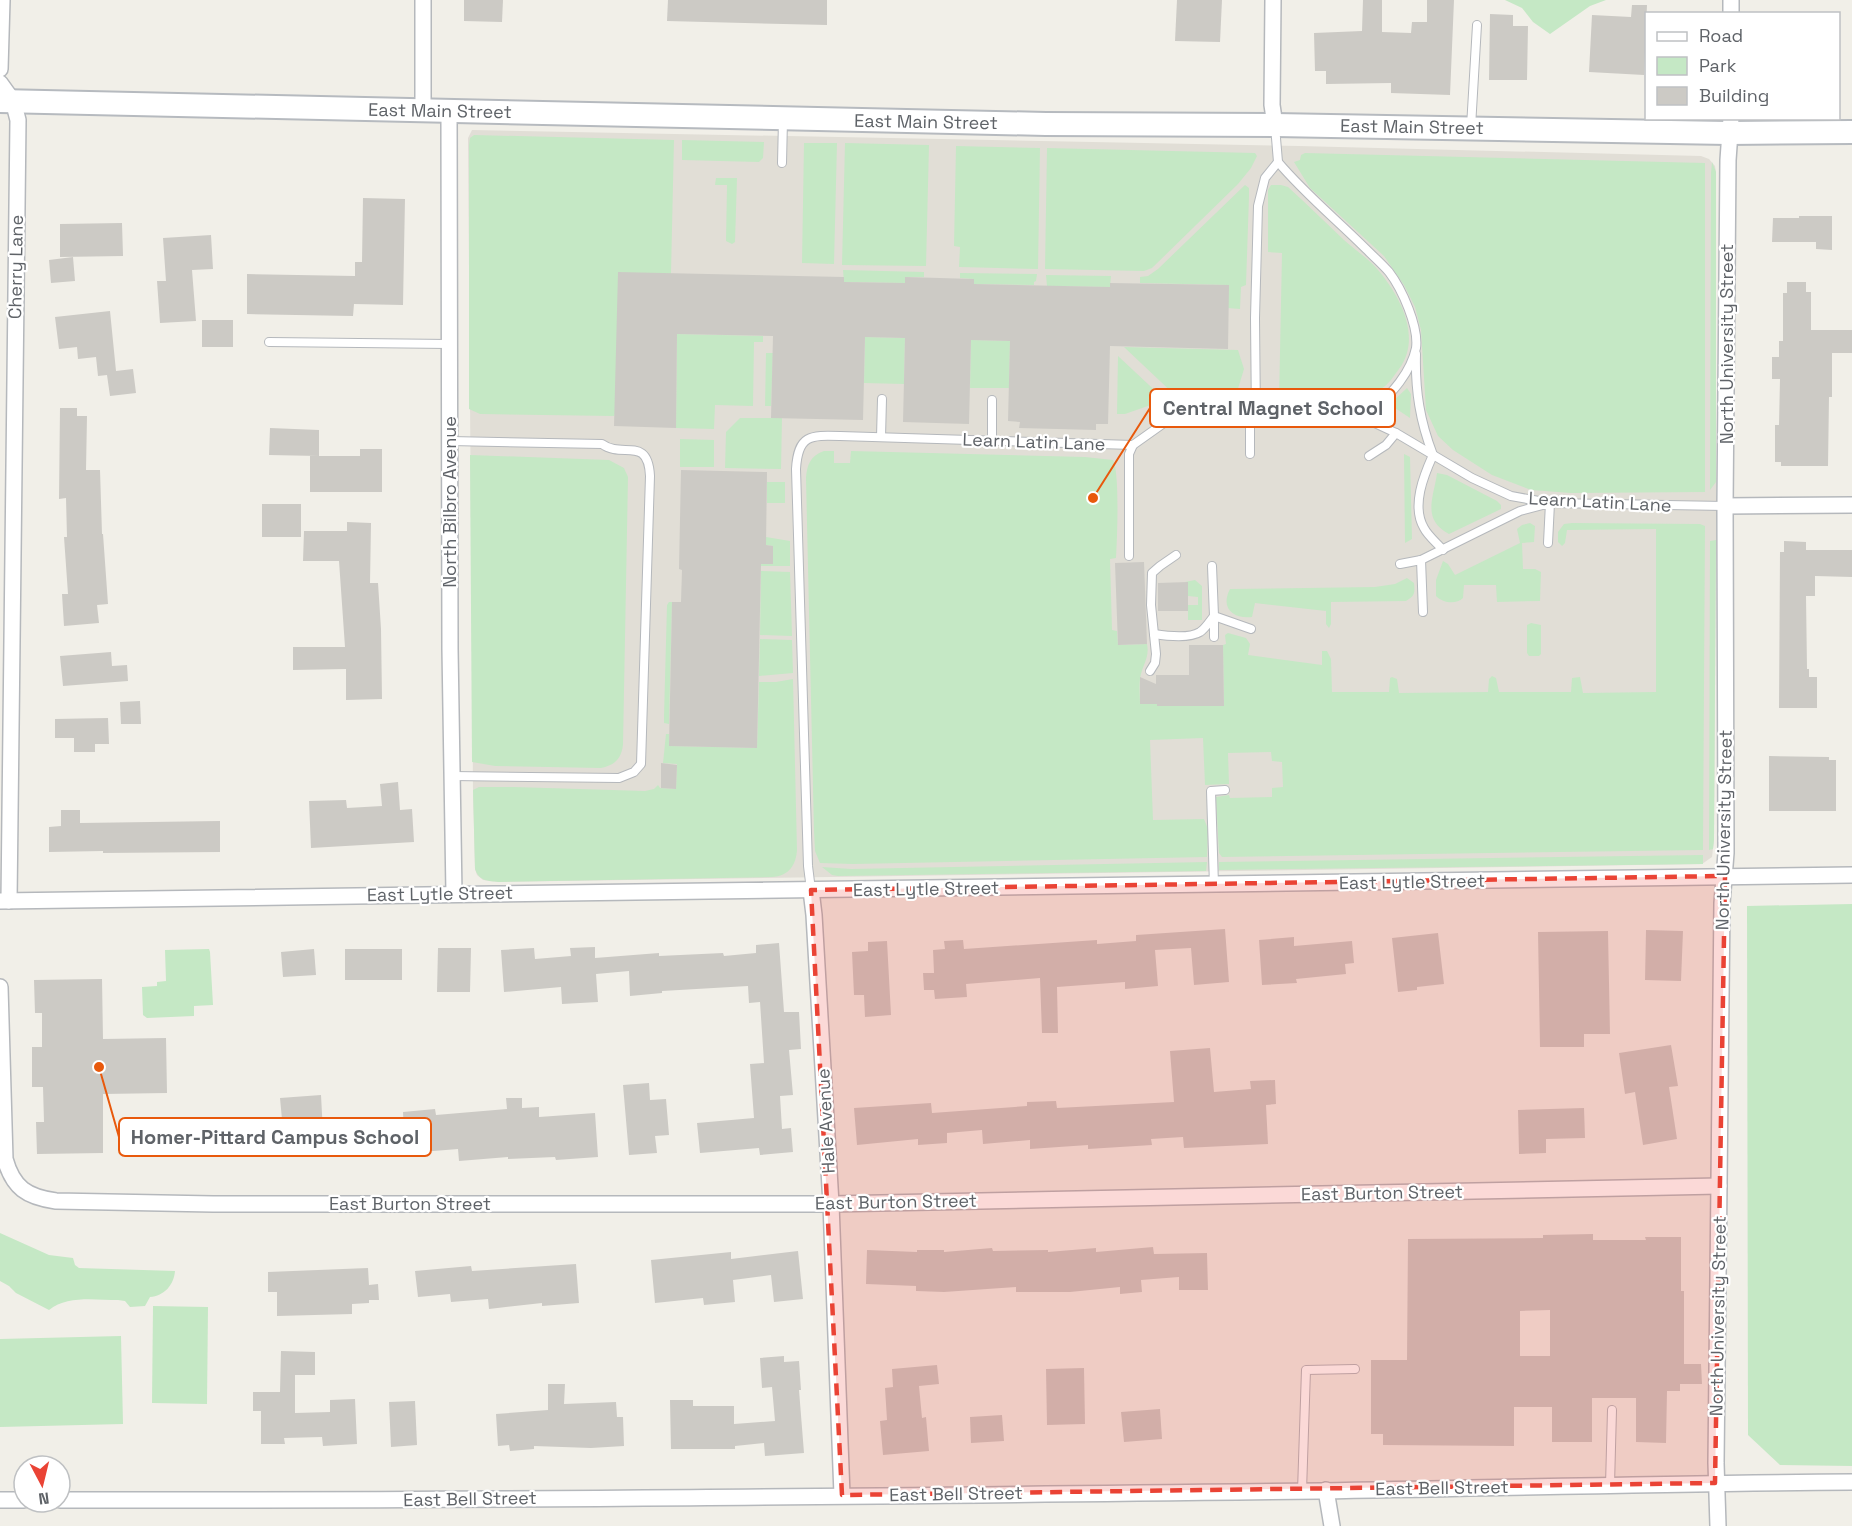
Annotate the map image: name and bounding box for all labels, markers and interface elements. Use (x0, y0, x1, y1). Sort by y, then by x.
legend (1645, 12, 1840, 120)
text: Road (1699, 24, 1743, 47)
text: Park (1699, 54, 1737, 77)
text: Building (1699, 84, 1769, 107)
street label: East Main Street (368, 98, 512, 123)
street label: East Main Street (854, 109, 998, 134)
street label: East Main Street (1340, 114, 1484, 139)
street label: Cherry Lane (3, 215, 28, 319)
street label: North University Street (1715, 244, 1738, 444)
callout: Central Magnet School (1150, 389, 1395, 427)
text: Central Magnet School (1163, 395, 1383, 421)
street label: North Bilbro Avenue (438, 416, 461, 588)
street label: Learn Latin Lane (962, 428, 1106, 455)
street label: Learn Latin Lane (1528, 486, 1672, 517)
street label: North University Street (1710, 729, 1737, 931)
street label: East Lytle Street (1339, 869, 1485, 894)
street label: East Lytle Street (853, 876, 999, 901)
street label: East Lytle Street (367, 881, 513, 906)
street label: Hale Avenue (811, 1068, 840, 1174)
callout: Homer-Pittard Campus School (119, 1118, 431, 1156)
text: Homer-Pittard Campus School (131, 1124, 419, 1150)
street label: East Burton Street (1301, 1180, 1463, 1205)
street label: East Burton Street (815, 1189, 977, 1214)
street label: East Burton Street (329, 1192, 491, 1215)
street label: North University Street (1704, 1215, 1731, 1417)
north arrow (12, 1454, 72, 1514)
street label: East Bell Street (1375, 1475, 1509, 1500)
street label: East Bell Street (889, 1481, 1023, 1506)
street label: East Bell Street (403, 1486, 537, 1511)
text: N (37, 1487, 50, 1509)

